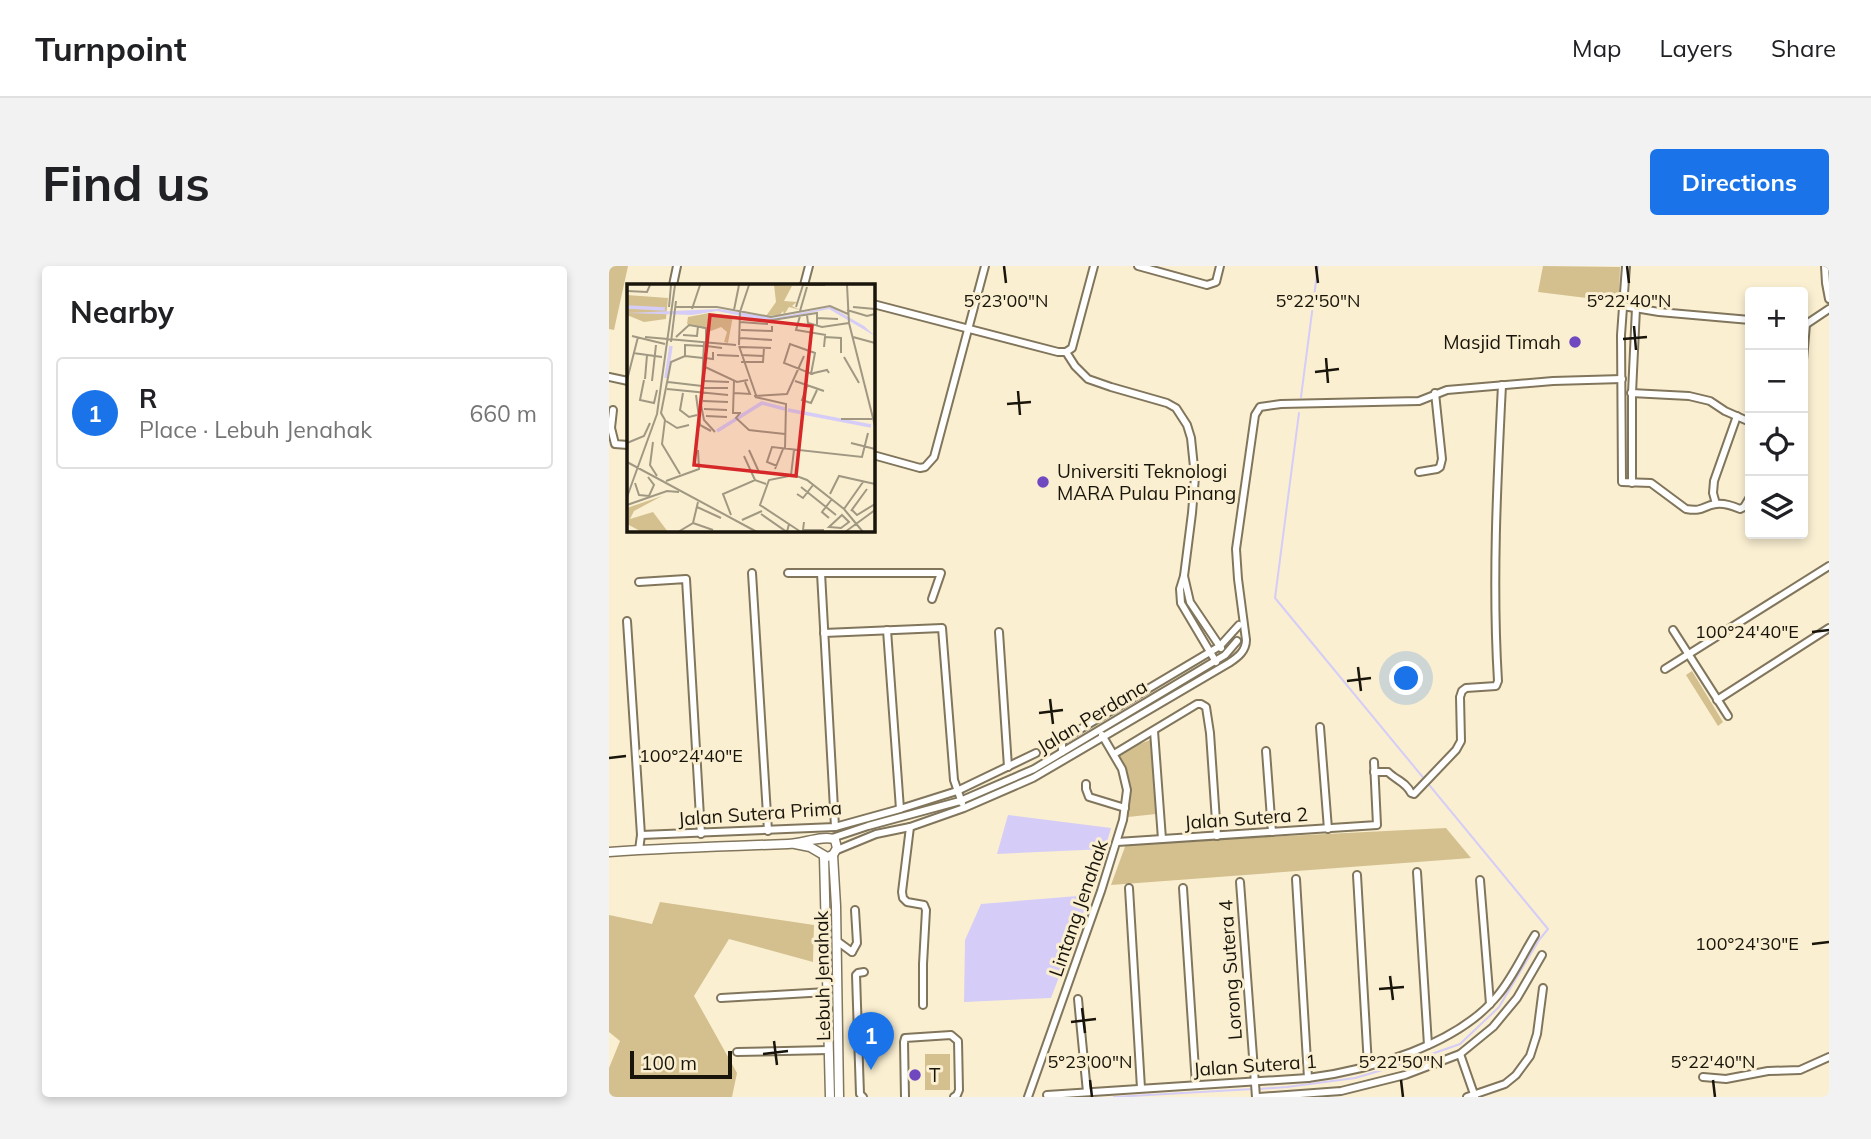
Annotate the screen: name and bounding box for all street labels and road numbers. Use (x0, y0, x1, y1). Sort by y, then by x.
street label: Jalan Perdana (1033, 674, 1151, 758)
street label: Jalan Sutera Prima (677, 795, 843, 831)
street label: Jalan Sutera 2 (1183, 802, 1309, 834)
street label: Lintang Jenahak (1043, 836, 1113, 980)
street label: Lorong Sutera 4 (1213, 899, 1247, 1041)
street label: Lebuh Jenahak (809, 910, 835, 1041)
street label: Jalan Sutera 1 (1192, 1049, 1318, 1081)

